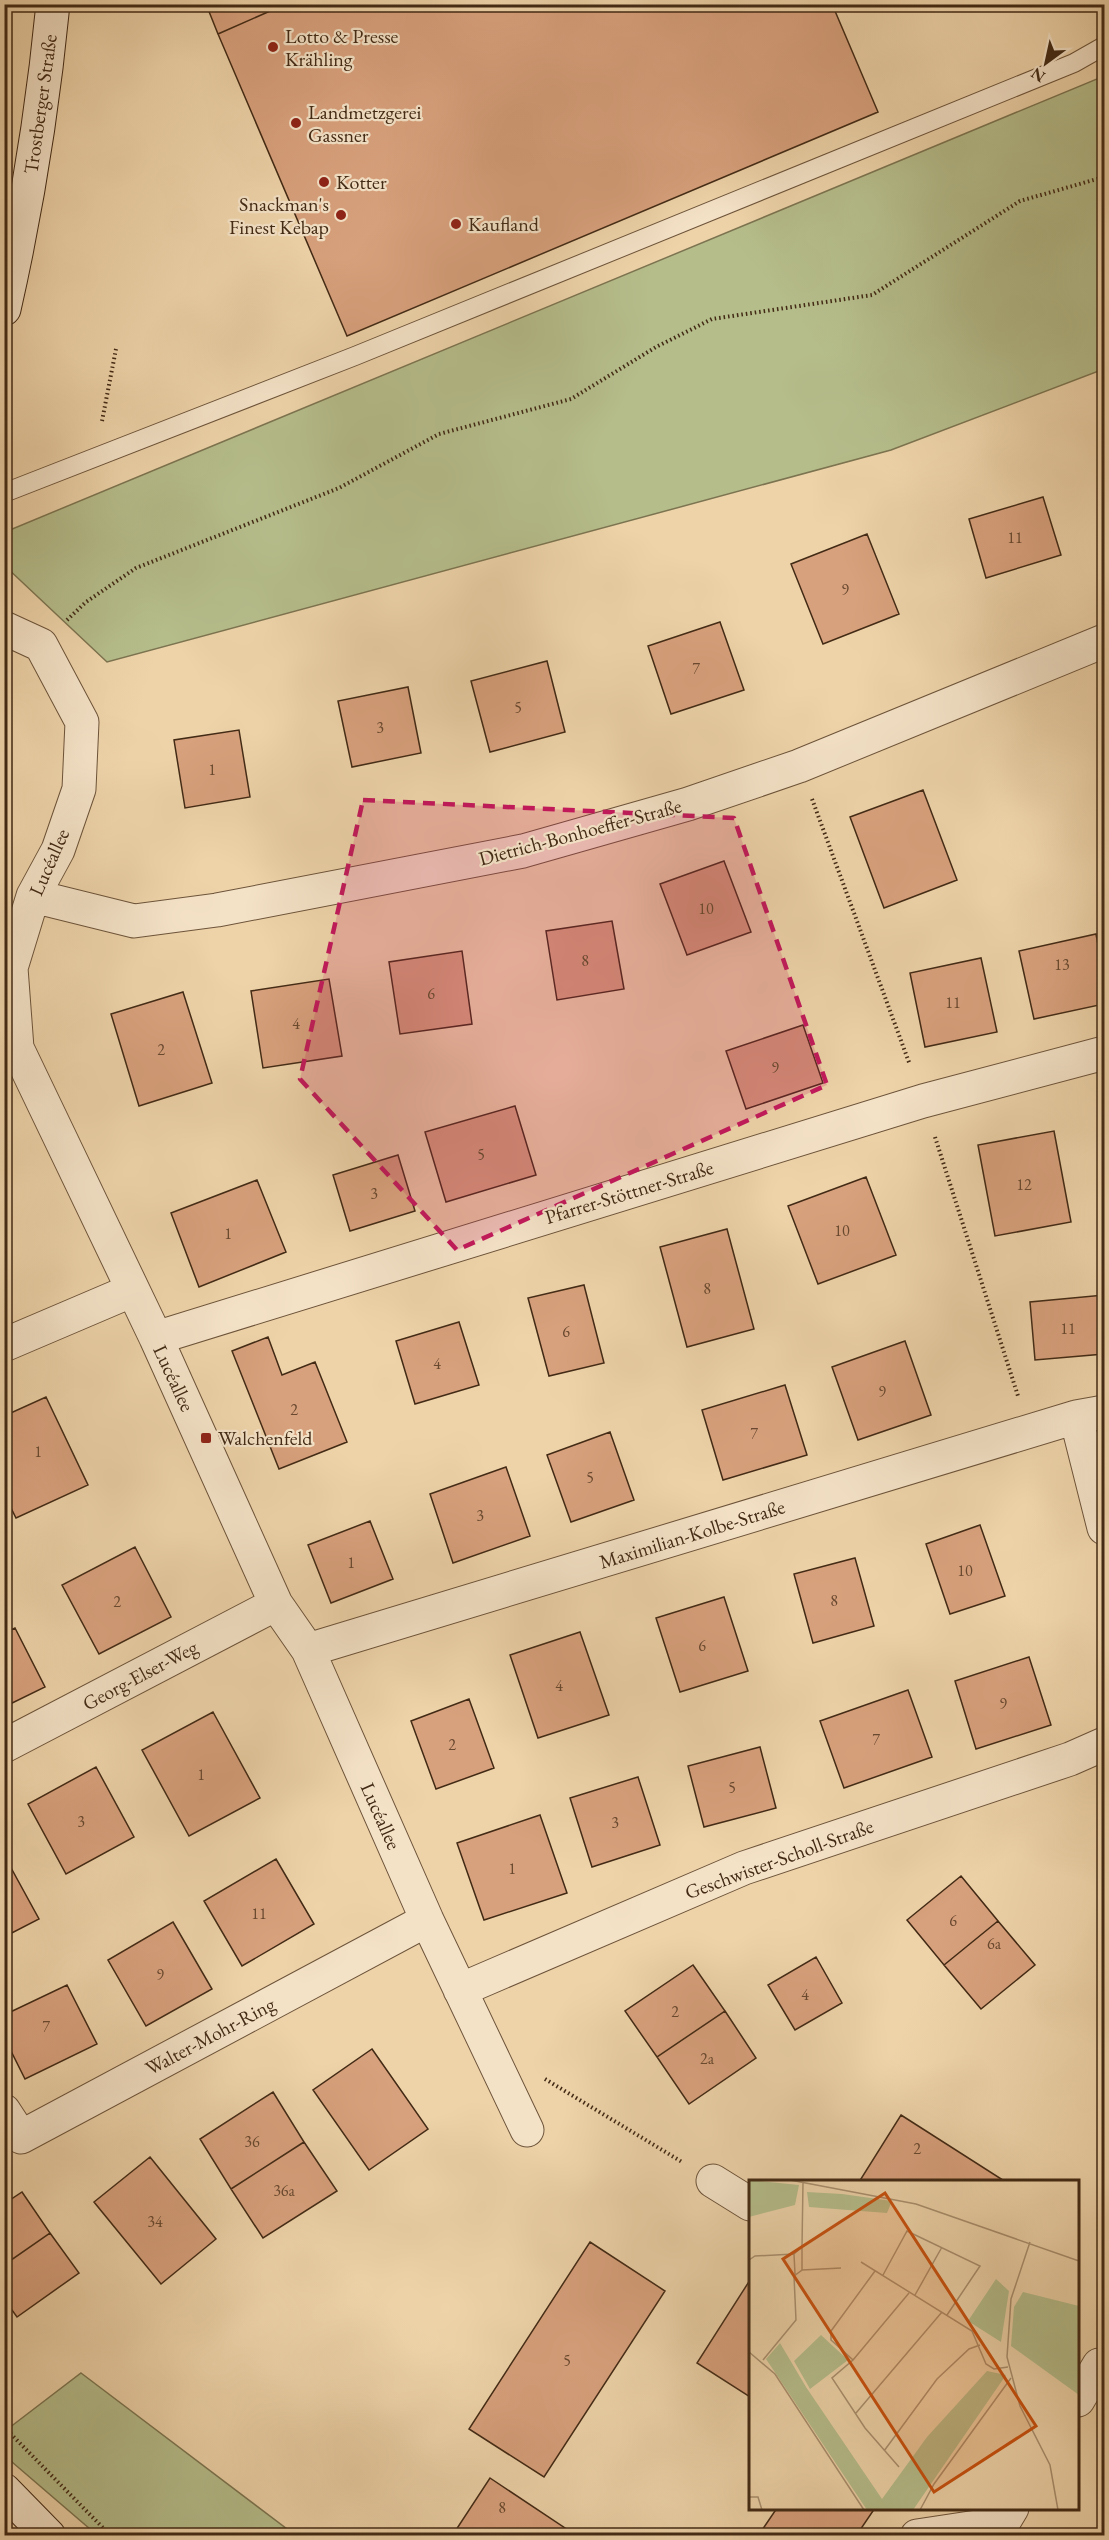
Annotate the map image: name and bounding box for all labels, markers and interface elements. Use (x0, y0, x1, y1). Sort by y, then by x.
place label: Lotto & Presse Krähling (285, 23, 399, 72)
street label: Trostberger Straße (17, 32, 63, 176)
north arrow (1016, 33, 1076, 93)
marker: Lotto & Presse Krähling (266, 40, 280, 54)
text: N (1027, 63, 1049, 87)
place label: Landmetzgerei Gassner (308, 99, 421, 148)
marker: Landmetzgerei Gassner (289, 116, 303, 130)
place label: Kotter (336, 169, 387, 195)
marker: Kotter (317, 175, 331, 189)
place label: Snackman's Finest Kebap (229, 191, 329, 240)
marker: Snackman's Finest Kebap (334, 208, 348, 222)
place label: Kaufland (468, 211, 540, 237)
marker: Kaufland (449, 217, 463, 231)
house number: 11 (1007, 527, 1023, 548)
house number: 9 (841, 579, 849, 600)
house number: 7 (692, 658, 700, 679)
house number: 5 (514, 697, 522, 718)
house number: 3 (376, 717, 384, 738)
house number: 1 (208, 759, 216, 780)
street label: Dietrich-Bonhoeffer-Straße (476, 792, 684, 872)
street label: Lucéallee (23, 824, 75, 900)
house number: 10 (698, 898, 714, 919)
house number: 8 (581, 950, 589, 971)
house number: 13 (1054, 954, 1070, 975)
house number: 6 (427, 983, 435, 1004)
house number: 11 (945, 992, 961, 1013)
house number: 4 (292, 1013, 300, 1034)
house number: 2 (157, 1039, 165, 1060)
house number: 9 (771, 1057, 779, 1078)
house number: 5 (477, 1144, 485, 1165)
street label: Pfarrer-Stöttner-Straße (542, 1154, 717, 1230)
house number: 12 (1016, 1174, 1032, 1195)
house number: 3 (370, 1183, 378, 1204)
house number: 10 (834, 1220, 850, 1241)
house number: 1 (224, 1223, 232, 1244)
house number: 8 (703, 1278, 711, 1299)
house number: 11 (1060, 1318, 1076, 1339)
house number: 6 (562, 1321, 570, 1342)
street label: Lucéallee (147, 1340, 201, 1416)
house number: 4 (433, 1353, 441, 1374)
house number: 9 (878, 1381, 886, 1402)
house number: 2 (290, 1399, 298, 1420)
house number: 7 (750, 1423, 758, 1444)
place label: Walchenfeld (218, 1425, 313, 1451)
marker: Walchenfeld (199, 1431, 213, 1445)
house number: 1 (34, 1441, 42, 1462)
house number: 5 (586, 1467, 594, 1488)
street label: Maximilian-Kolbe-Straße (596, 1493, 788, 1575)
house number: 3 (476, 1505, 484, 1526)
house number: 1 (347, 1552, 355, 1573)
house number: 10 (957, 1560, 973, 1581)
house number: 8 (830, 1590, 838, 1611)
house number: 2 (113, 1591, 121, 1612)
street label: Georg-Elser-Weg (78, 1634, 202, 1716)
house number: 6 (698, 1635, 706, 1656)
house number: 4 (555, 1675, 563, 1696)
house number: 9 (999, 1693, 1007, 1714)
house number: 7 (872, 1729, 880, 1750)
house number: 2 (448, 1734, 456, 1755)
house number: 1 (197, 1764, 205, 1785)
house number: 5 (728, 1777, 736, 1798)
street label: Lucéallee (355, 1778, 407, 1854)
house number: 3 (77, 1811, 85, 1832)
house number: 3 (611, 1812, 619, 1833)
street label: Geschwister-Scholl-Straße (681, 1813, 877, 1905)
house number: 1 (508, 1858, 516, 1879)
house number: 11 (251, 1903, 267, 1924)
house number: 6 (949, 1910, 957, 1931)
house number: 6a (987, 1933, 1002, 1954)
house number: 9 (156, 1964, 164, 1985)
house number: 4 (801, 1984, 809, 2005)
street label: Walter-Mohr-Ring (141, 1991, 280, 2081)
house number: 2 (671, 2001, 679, 2022)
house number: 7 (42, 2016, 50, 2037)
house number: 2a (700, 2048, 715, 2069)
house number: 36 (244, 2131, 260, 2152)
house number: 2 (913, 2138, 921, 2159)
house number: 36a (273, 2180, 295, 2201)
inset map (749, 2180, 1079, 2510)
house number: 34 (147, 2211, 163, 2232)
house number: 5 (563, 2350, 571, 2371)
house number: 8 (498, 2497, 506, 2518)

